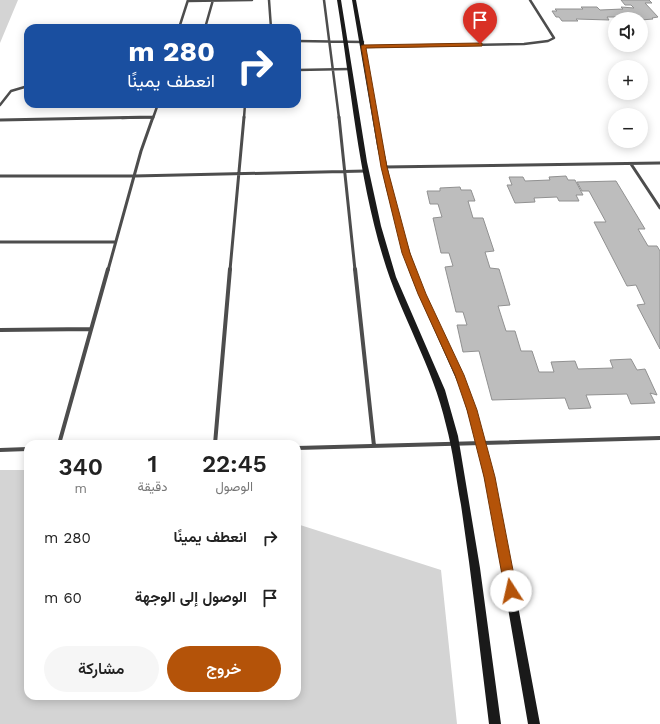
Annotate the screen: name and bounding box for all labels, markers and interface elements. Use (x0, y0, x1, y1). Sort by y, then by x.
pin (463, 3, 497, 44)
icon: arrive (469, 9, 491, 31)
map controls (608, 12, 648, 148)
button: sound (608, 12, 648, 52)
text: 280 m (128, 35, 215, 68)
icon: right (229, 40, 281, 92)
button: + (608, 60, 648, 100)
text: انعطف يمينًا (127, 70, 215, 91)
button: − (608, 108, 648, 148)
text: 1 (147, 450, 157, 478)
text: 22:45 (202, 450, 267, 478)
text: 340 (58, 453, 103, 481)
text: دقيقة (137, 479, 167, 494)
text: الوصول (215, 479, 253, 494)
text: m (75, 481, 87, 496)
icon: right (259, 527, 281, 549)
text: انعطف يمينًا (174, 528, 247, 546)
text: 280 m (44, 529, 91, 547)
position arrow (490, 570, 532, 612)
icon: arrive (259, 587, 281, 609)
text: الوصول إلى الوجهة (135, 588, 247, 606)
text: 60 m (44, 589, 82, 607)
button: مشاركة (44, 646, 159, 692)
button: خروج (167, 646, 281, 692)

